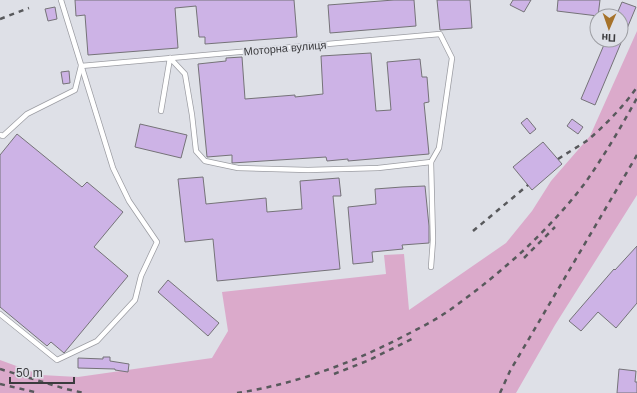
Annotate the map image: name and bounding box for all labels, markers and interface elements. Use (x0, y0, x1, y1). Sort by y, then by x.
north arrow (589, 8, 629, 48)
text: Пн (601, 32, 616, 44)
street label: Моторна вулиця (243, 38, 327, 58)
scale bar (10, 359, 74, 385)
text: 50 m (16, 366, 43, 380)

